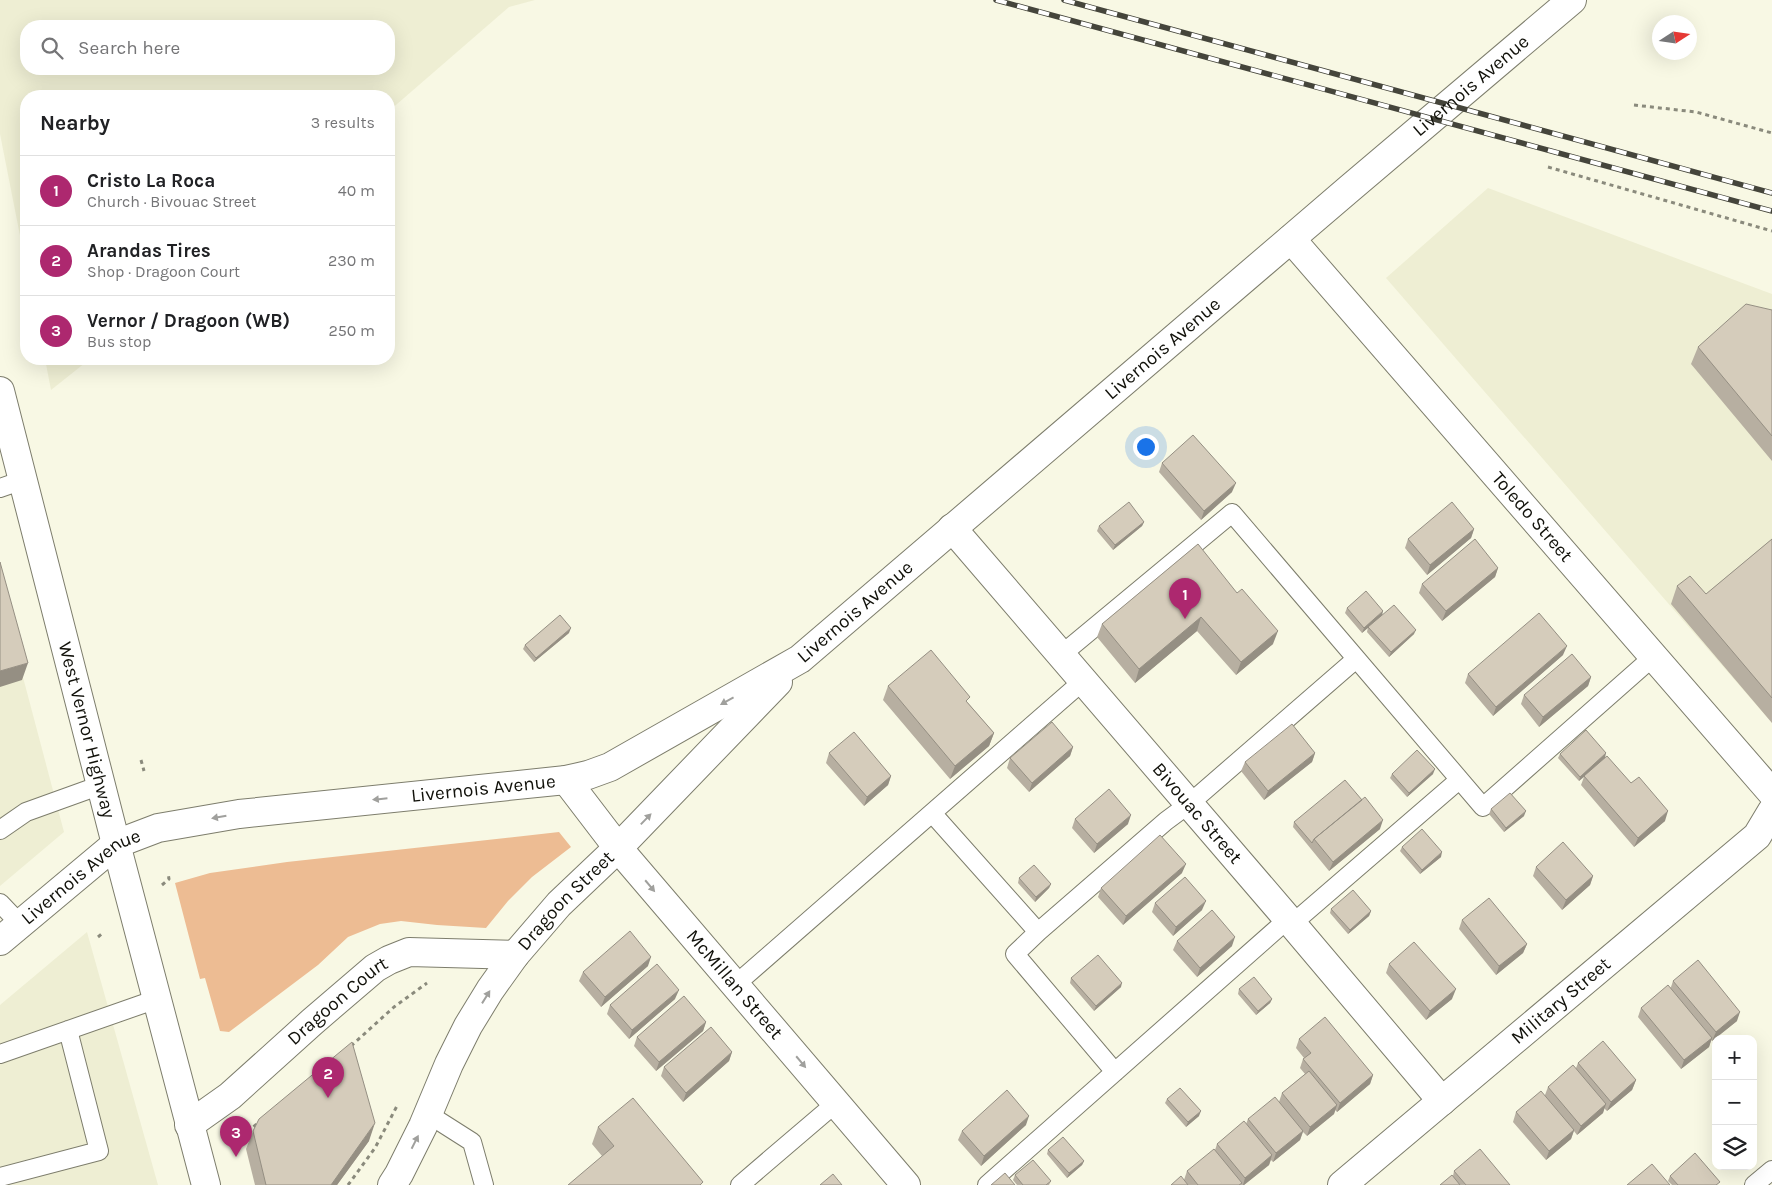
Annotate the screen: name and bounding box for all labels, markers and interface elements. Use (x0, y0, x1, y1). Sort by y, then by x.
north arrow (1652, 15, 1697, 60)
search box (20, 20, 395, 75)
street label: Livernois Avenue (1408, 30, 1533, 141)
icon: search (38, 34, 66, 62)
text: Search here (78, 37, 180, 59)
text: Nearby (40, 111, 110, 135)
text: 3 results (311, 113, 375, 132)
text: Cristo La Roca (87, 170, 215, 192)
text: 1 (53, 181, 59, 200)
text: 40 m (338, 181, 375, 200)
text: Church · Bivouac Street (87, 192, 256, 211)
text: Arandas Tires (87, 240, 211, 262)
text: 2 (51, 251, 61, 270)
text: 230 m (328, 251, 375, 270)
text: Shop · Dragoon Court (87, 262, 240, 281)
street label: Livernois Avenue (1100, 293, 1225, 404)
text: Vernor / Dragoon (WB) (87, 310, 290, 332)
text: 3 (51, 321, 61, 340)
text: 250 m (328, 321, 375, 340)
text: Bus stop (87, 332, 151, 351)
your location (1133, 434, 1159, 460)
street label: Toledo Street (1487, 467, 1577, 566)
street label: Livernois Avenue (793, 556, 917, 668)
pin: 1 (1169, 578, 1201, 619)
street label: West Vernor Highway (54, 639, 120, 821)
one-way arrow (720, 696, 734, 705)
street label: Bivouac Street (1148, 758, 1246, 868)
street label: Livernois Avenue (410, 770, 557, 807)
one-way arrow (372, 795, 388, 803)
one-way arrow (211, 814, 227, 822)
one-way arrow (640, 814, 652, 826)
street label: Livernois Avenue (17, 825, 144, 929)
street label: Dragoon Street (513, 847, 619, 955)
one-way arrow (644, 879, 655, 892)
street label: McMillan Street (682, 925, 787, 1044)
street label: Dragoon Court (283, 952, 392, 1050)
street label: Military Street (1507, 953, 1615, 1049)
one-way arrow (482, 990, 491, 1003)
map controls (1712, 1035, 1757, 1170)
button: + (1712, 1035, 1757, 1080)
one-way arrow (795, 1056, 806, 1069)
pin: 2 (312, 1057, 344, 1098)
button: − (1712, 1080, 1757, 1125)
pin: 3 (220, 1116, 252, 1157)
button: layers (1712, 1125, 1757, 1170)
one-way arrow (411, 1135, 419, 1150)

